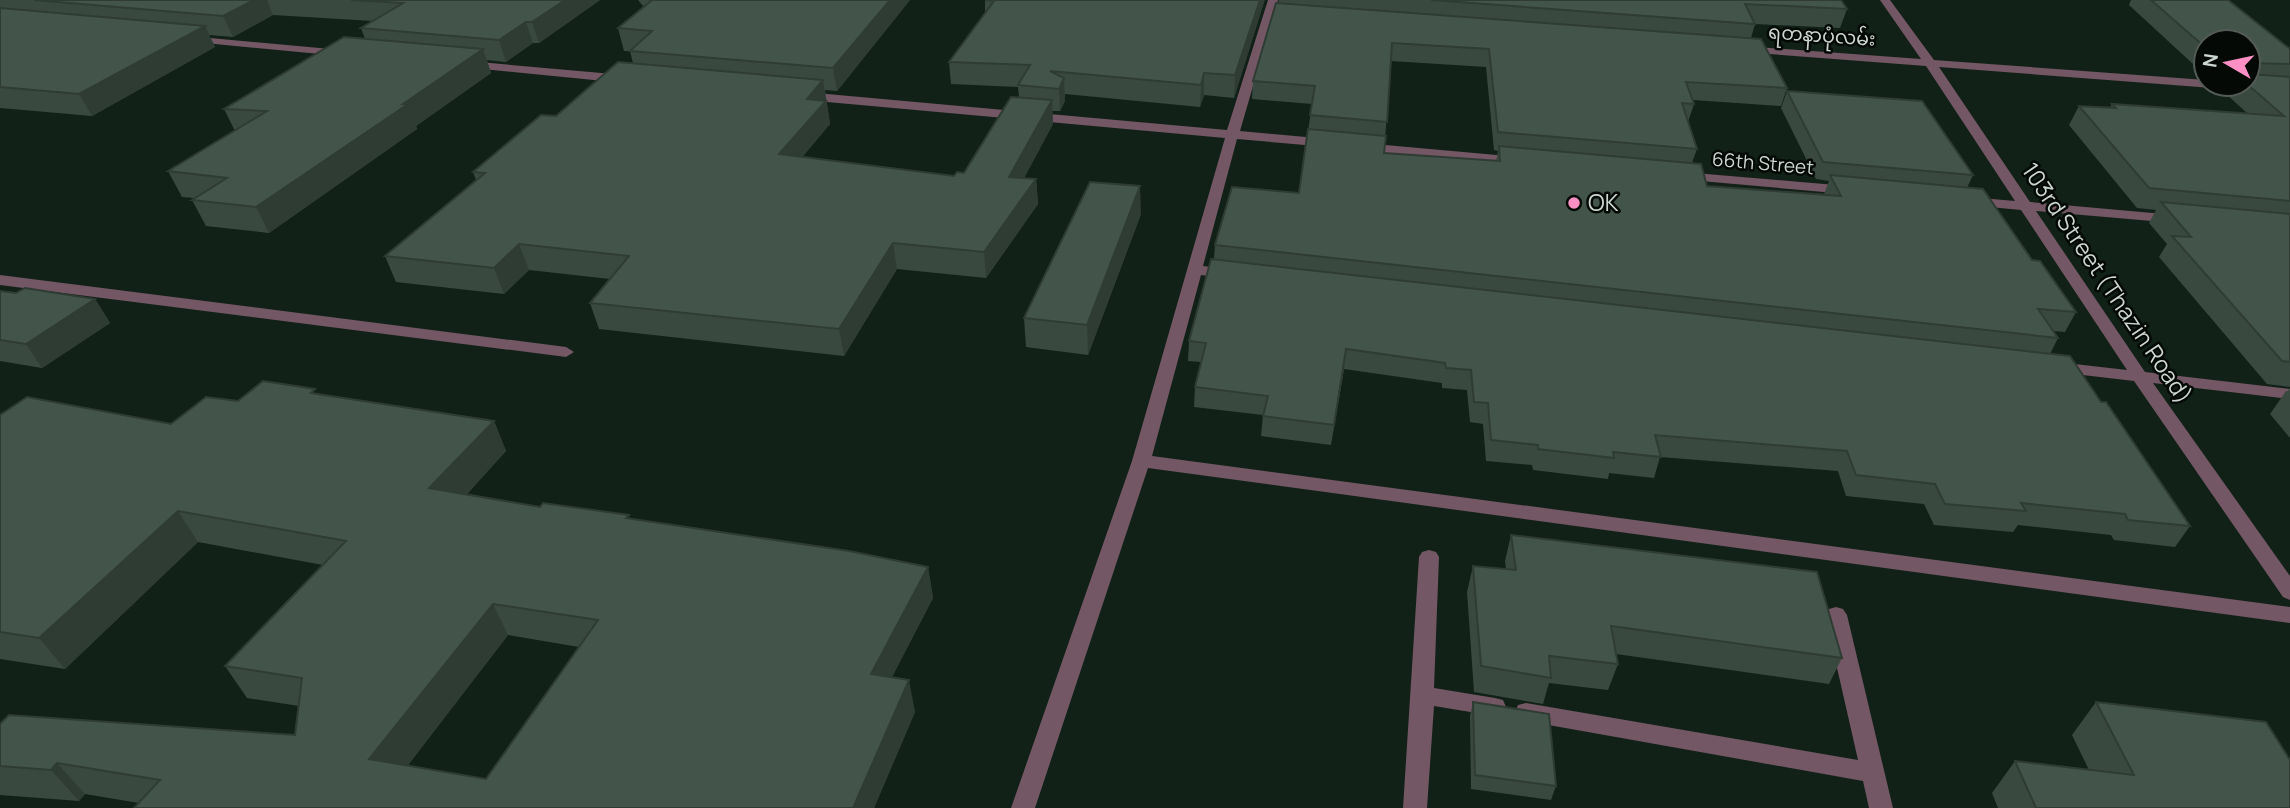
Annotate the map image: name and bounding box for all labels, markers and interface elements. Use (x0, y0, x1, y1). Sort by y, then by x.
street label: ရတနာပုံလမ်း (1767, 17, 1877, 56)
north arrow (2192, 28, 2262, 98)
text: N (2196, 52, 2224, 69)
street label: 66th Street (1711, 146, 1815, 180)
street label: 103rd Street (Thazin Road) (2015, 156, 2201, 409)
place label: OK (1588, 186, 1619, 218)
marker: OK (1566, 195, 1582, 211)

